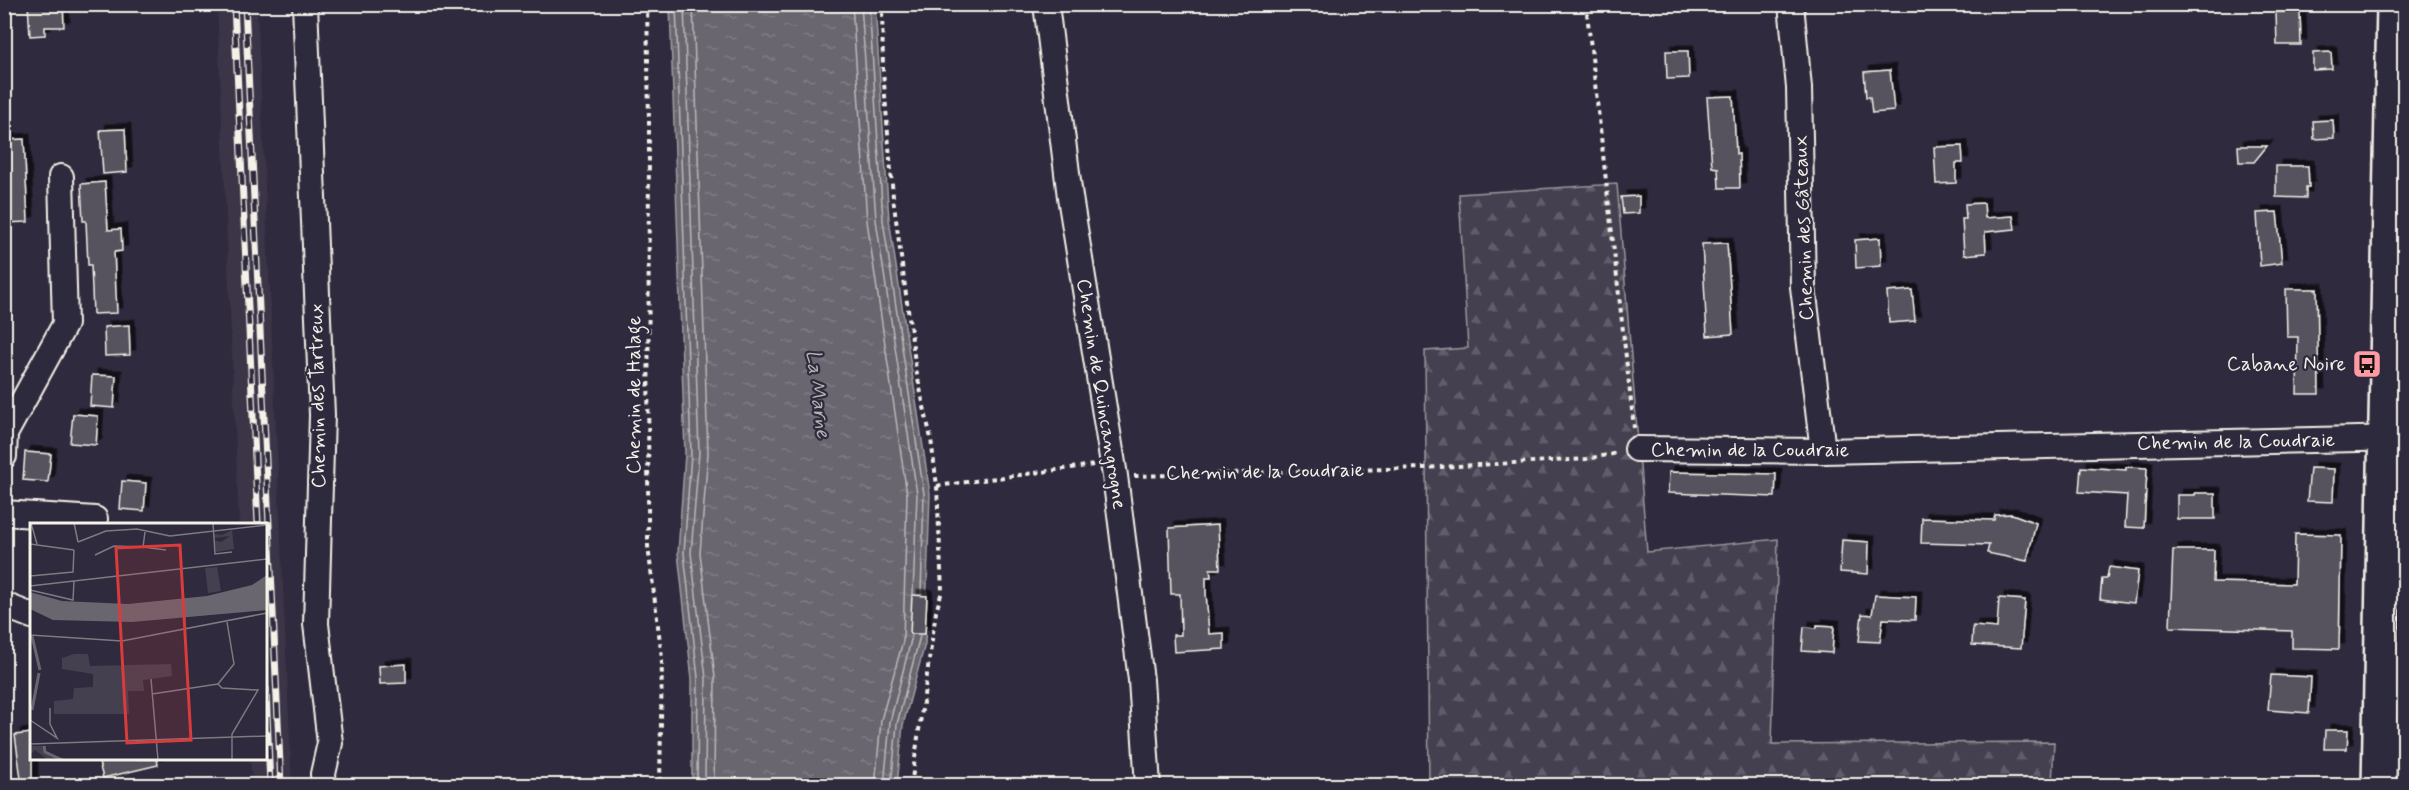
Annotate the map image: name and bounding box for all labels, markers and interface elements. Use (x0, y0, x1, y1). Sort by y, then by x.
street label: Chemin des Gâteaux (1787, 134, 1821, 321)
street label: Chemin de Quincangrogne (1069, 277, 1133, 511)
street label: Chemin des Tartreux (303, 303, 333, 489)
street label: Chemin de Halage (621, 316, 650, 474)
water label: La Marne (799, 348, 837, 441)
bus stop icon: Cabane Noire (2351, 348, 2383, 380)
place label: Cabane Noire (2227, 351, 2346, 378)
street label: Chemin de la Coudraie (2137, 427, 2335, 457)
street label: Chemin de la Coudraie (1651, 437, 1849, 464)
street label: Chemin de la Coudraie (1166, 457, 1364, 487)
inset map (30, 523, 267, 760)

